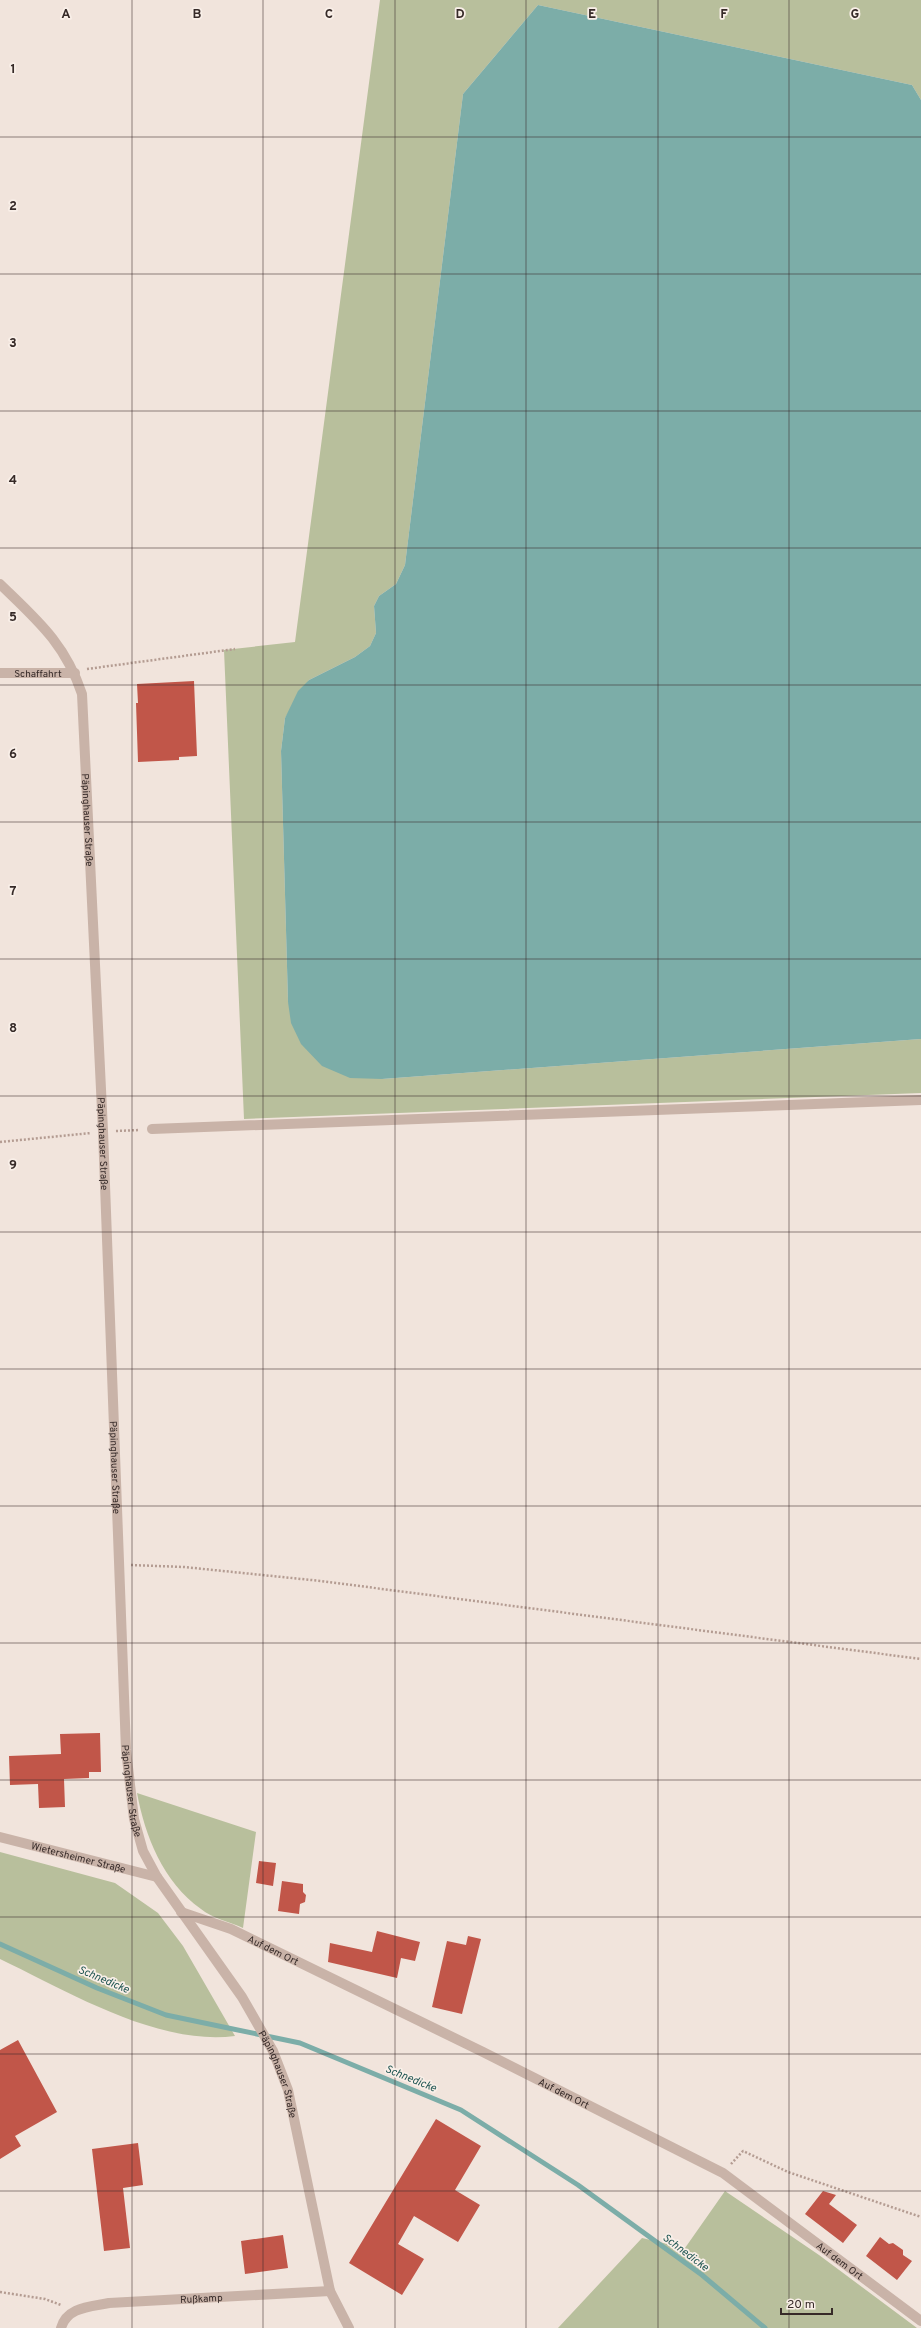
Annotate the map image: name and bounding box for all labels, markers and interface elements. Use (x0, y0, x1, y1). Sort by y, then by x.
text: A (61, 7, 71, 23)
text: B (193, 7, 202, 23)
text: C (325, 7, 333, 23)
text: D (455, 7, 465, 23)
text: E (588, 7, 596, 23)
text: F (720, 7, 728, 23)
text: G (851, 7, 860, 23)
text: 1 (10, 62, 16, 78)
text: 2 (9, 199, 17, 215)
text: 3 (9, 336, 17, 352)
text: 4 (9, 473, 17, 489)
text: 5 (9, 610, 17, 626)
street label: Schaffahrt (14, 668, 62, 681)
text: 6 (9, 747, 17, 763)
street label: Päpinghauser Straße (78, 773, 95, 867)
text: 7 (10, 884, 17, 900)
text: 8 (9, 1021, 17, 1037)
street label: Päpinghauser Straße (93, 1097, 110, 1190)
text: 9 (9, 1158, 17, 1174)
street label: Päpinghauser Straße (106, 1421, 122, 1514)
street label: Päpinghauser Straße (118, 1744, 144, 1839)
street label: Wietersheimer Straße (29, 1840, 127, 1877)
street label: Auf dem Ort (245, 1933, 301, 1969)
water label: Schnedicke (76, 1963, 132, 1997)
street label: Päpinghauser Straße (255, 2029, 299, 2119)
water label: Schnedicke (383, 2062, 439, 2096)
street label: Auf dem Ort (536, 2076, 591, 2113)
water label: Schnedicke (660, 2231, 711, 2275)
street label: Auf dem Ort (813, 2240, 865, 2283)
scale bar (781, 2290, 832, 2316)
street label: Rußkamp (180, 2292, 223, 2307)
text: 20 m (787, 2297, 815, 2313)

